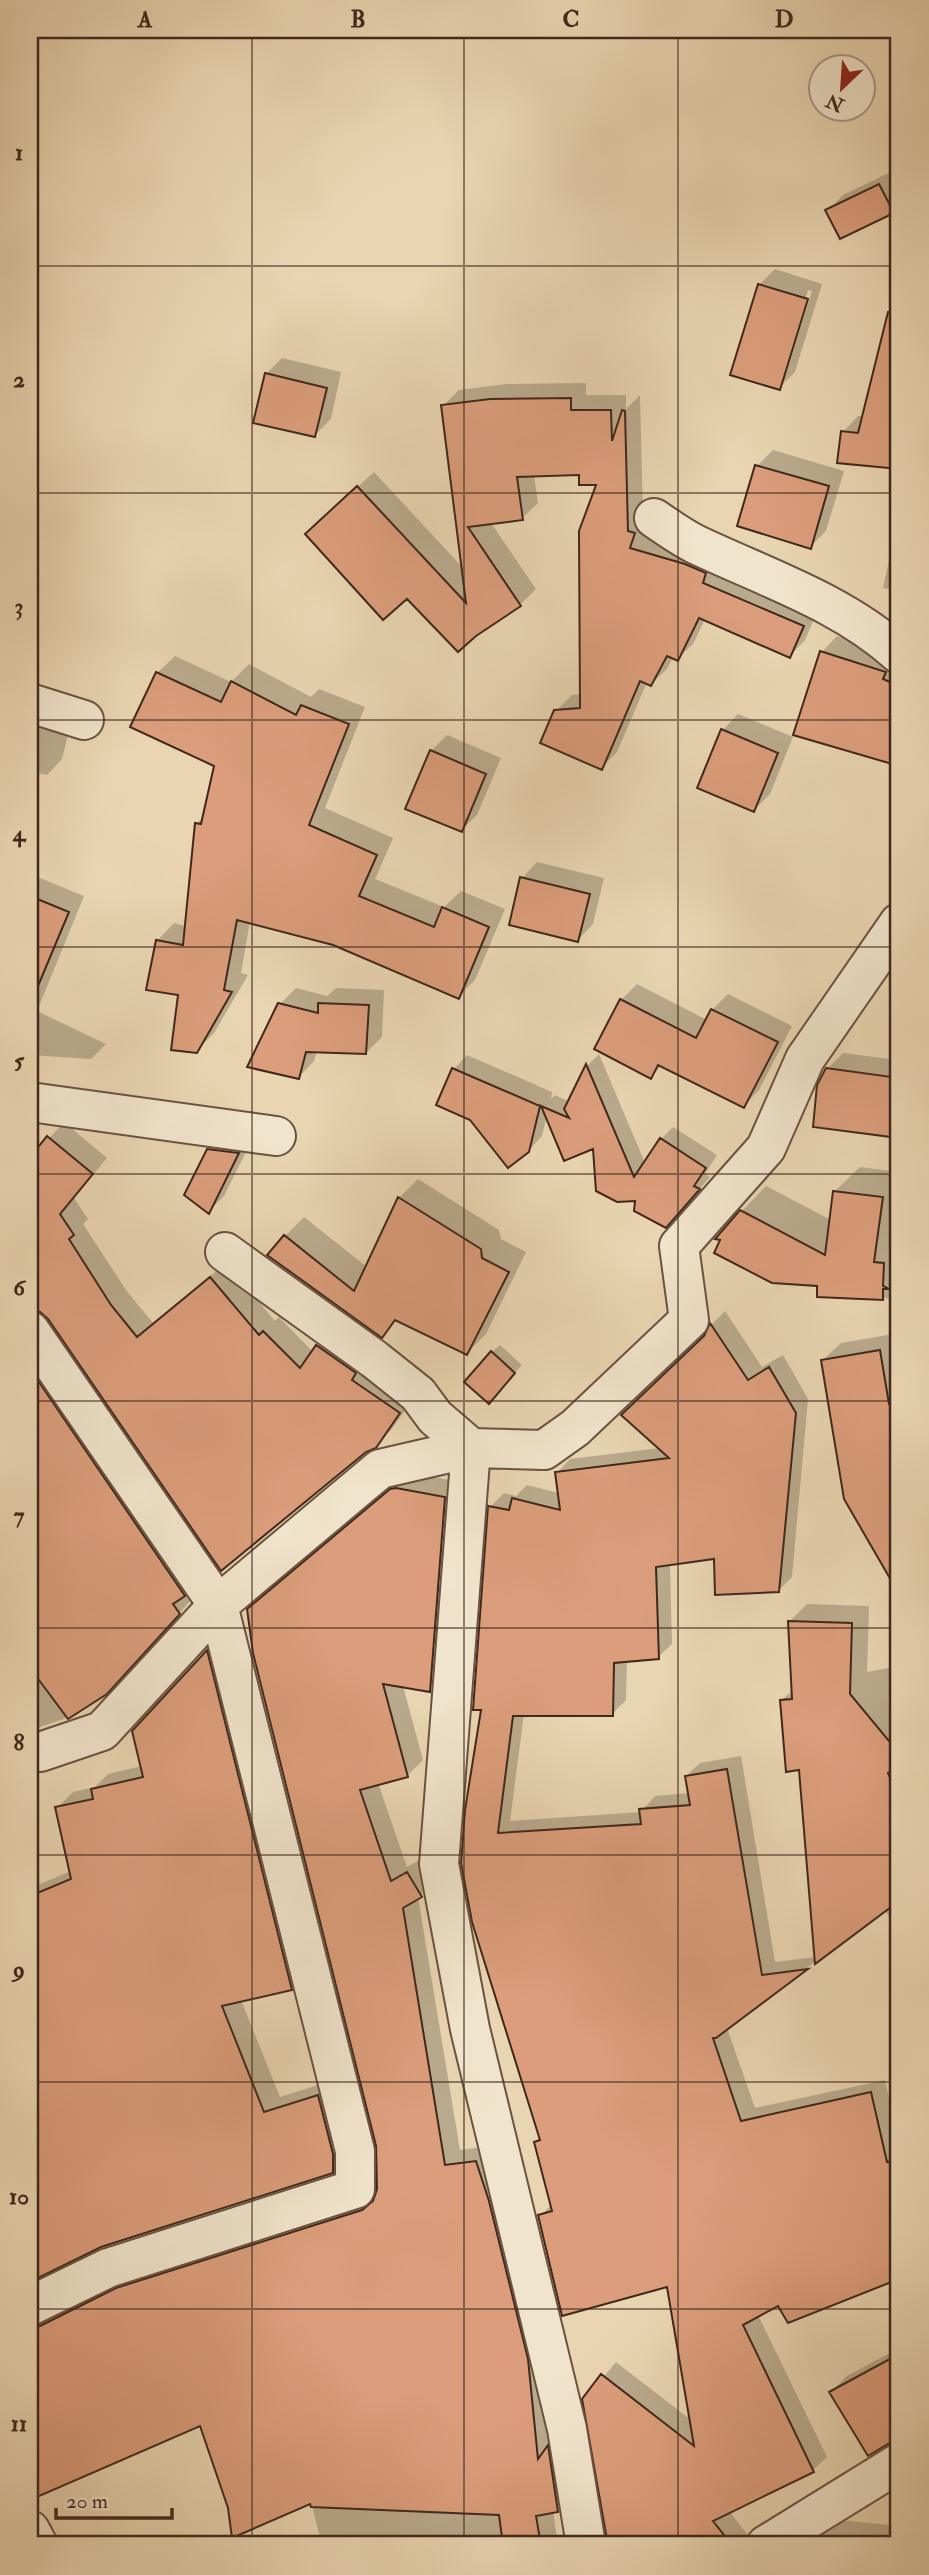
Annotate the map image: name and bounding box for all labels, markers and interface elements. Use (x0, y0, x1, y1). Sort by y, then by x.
text: A (137, 5, 153, 34)
text: B (350, 5, 366, 34)
text: C (563, 5, 579, 34)
text: D (775, 5, 793, 34)
north arrow (806, 52, 876, 122)
text: N (822, 88, 849, 117)
text: 1 (15, 138, 23, 167)
text: 2 (13, 365, 25, 394)
text: 3 (15, 592, 23, 621)
text: 4 (12, 819, 27, 848)
text: 5 (14, 1046, 25, 1075)
text: 6 (13, 1273, 27, 1302)
text: 7 (14, 1501, 25, 1530)
text: 8 (14, 1728, 25, 1757)
text: 9 (11, 1955, 25, 1984)
text: 10 (9, 2182, 29, 2211)
text: 11 (11, 2409, 27, 2438)
scale bar (56, 2477, 172, 2521)
text: 20 m (66, 2488, 108, 2515)

